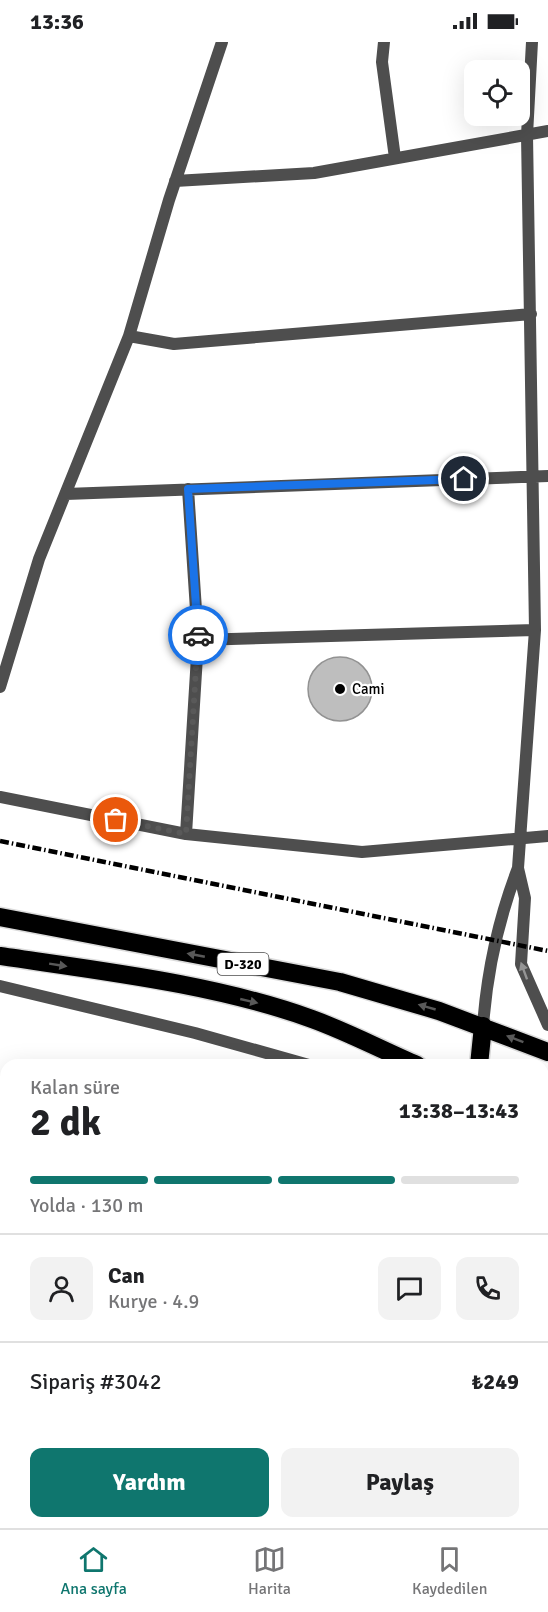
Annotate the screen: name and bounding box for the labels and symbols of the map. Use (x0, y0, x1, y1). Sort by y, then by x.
pin (438, 453, 489, 504)
courier (168, 605, 228, 665)
place label: Cami (352, 680, 385, 698)
marker: Cami (333, 682, 347, 696)
pin (90, 794, 141, 845)
one-way arrow (187, 950, 206, 959)
road number: D-320 (218, 953, 268, 975)
one-way arrow (48, 960, 67, 969)
one-way arrow (519, 962, 529, 980)
one-way arrow (240, 997, 259, 1006)
one-way arrow (418, 1002, 436, 1012)
one-way arrow (506, 1034, 524, 1044)

